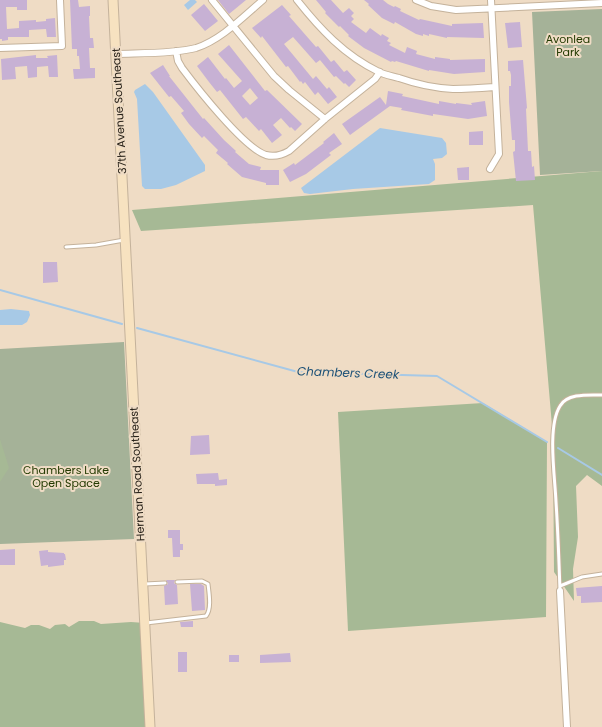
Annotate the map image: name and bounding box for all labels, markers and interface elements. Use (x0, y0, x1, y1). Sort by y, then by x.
park label: Avonlea Park (546, 31, 590, 60)
street label: 37th Avenue Southeast (108, 48, 130, 174)
water label: Chambers Creek (297, 362, 400, 383)
street label: Herman Road Southeast (125, 406, 149, 542)
park label: Chambers Lake Open Space (23, 462, 109, 491)

